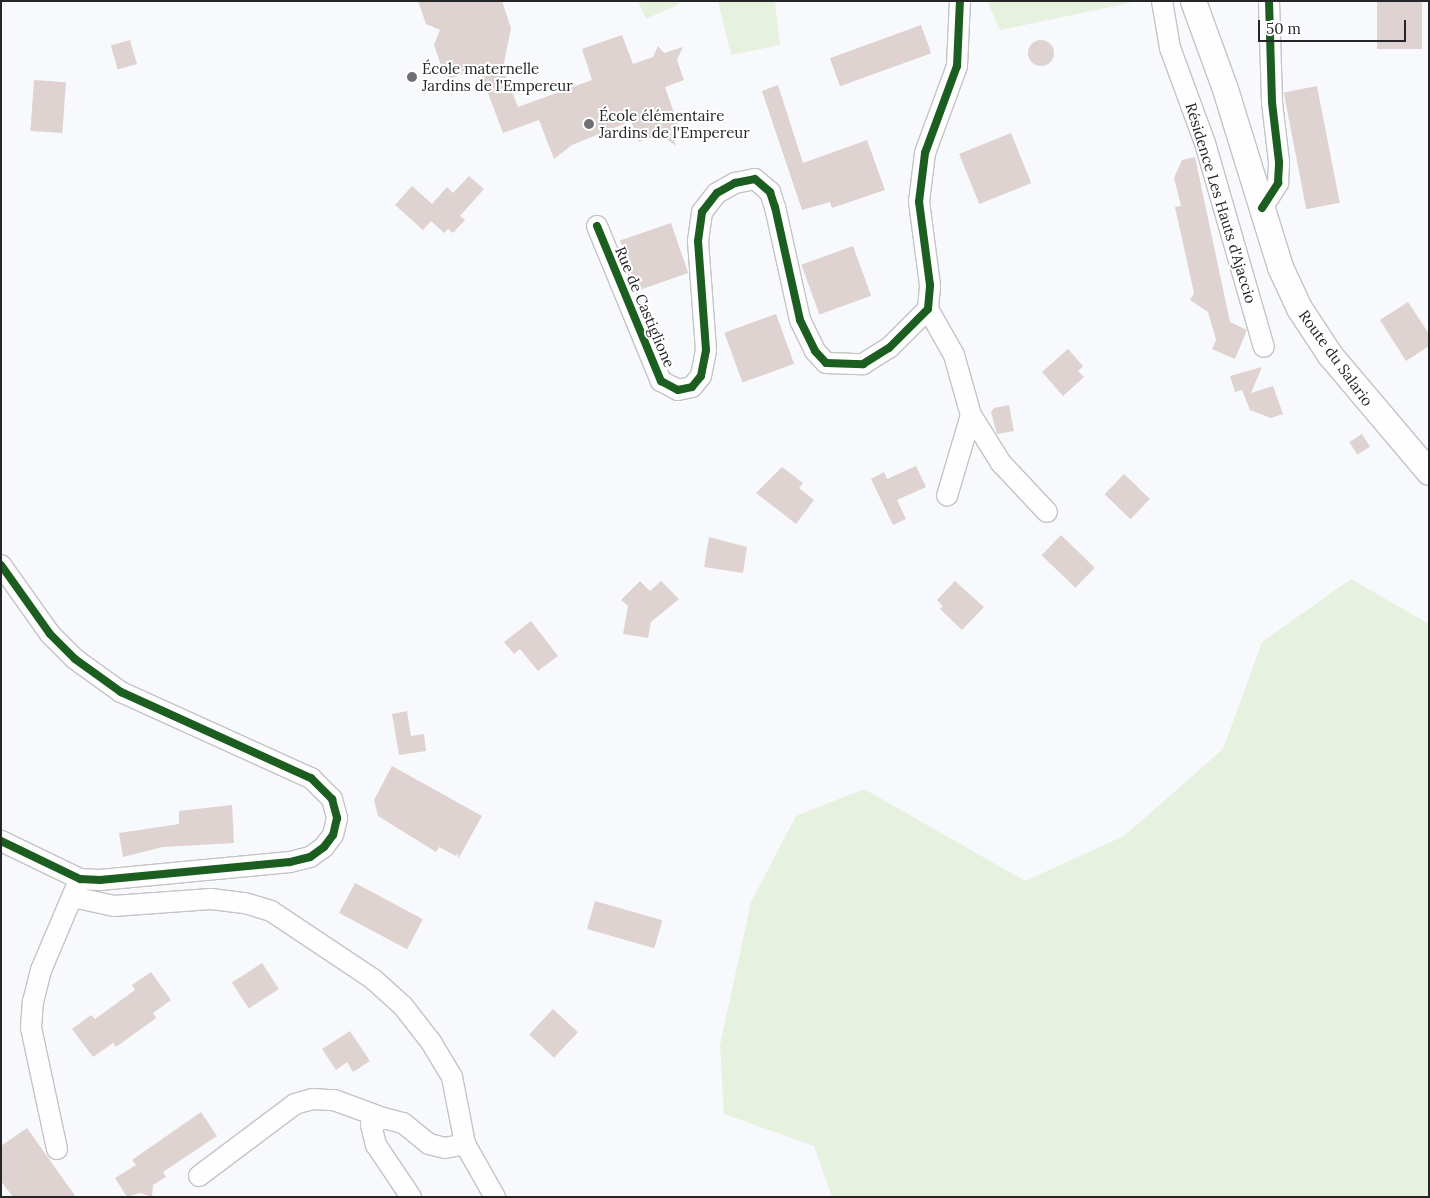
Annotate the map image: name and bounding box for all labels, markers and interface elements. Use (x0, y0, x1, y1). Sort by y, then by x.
scale bar (1260, 10, 1408, 42)
text: 50 m (1266, 19, 1301, 38)
place label: École maternelle Jardins de l'Empereur (422, 59, 573, 94)
marker: École maternelle Jardins de l'Empereur (406, 71, 418, 83)
street label: Résidence Les Hauts d'Ajaccio (1182, 101, 1260, 305)
place label: École élémentaire Jardins de l'Empereur (599, 106, 750, 141)
marker: École élémentaire Jardins de l'Empereur (583, 118, 595, 130)
street label: Rue de Castiglione (611, 244, 679, 370)
street label: Route du Salario (1295, 306, 1377, 410)

